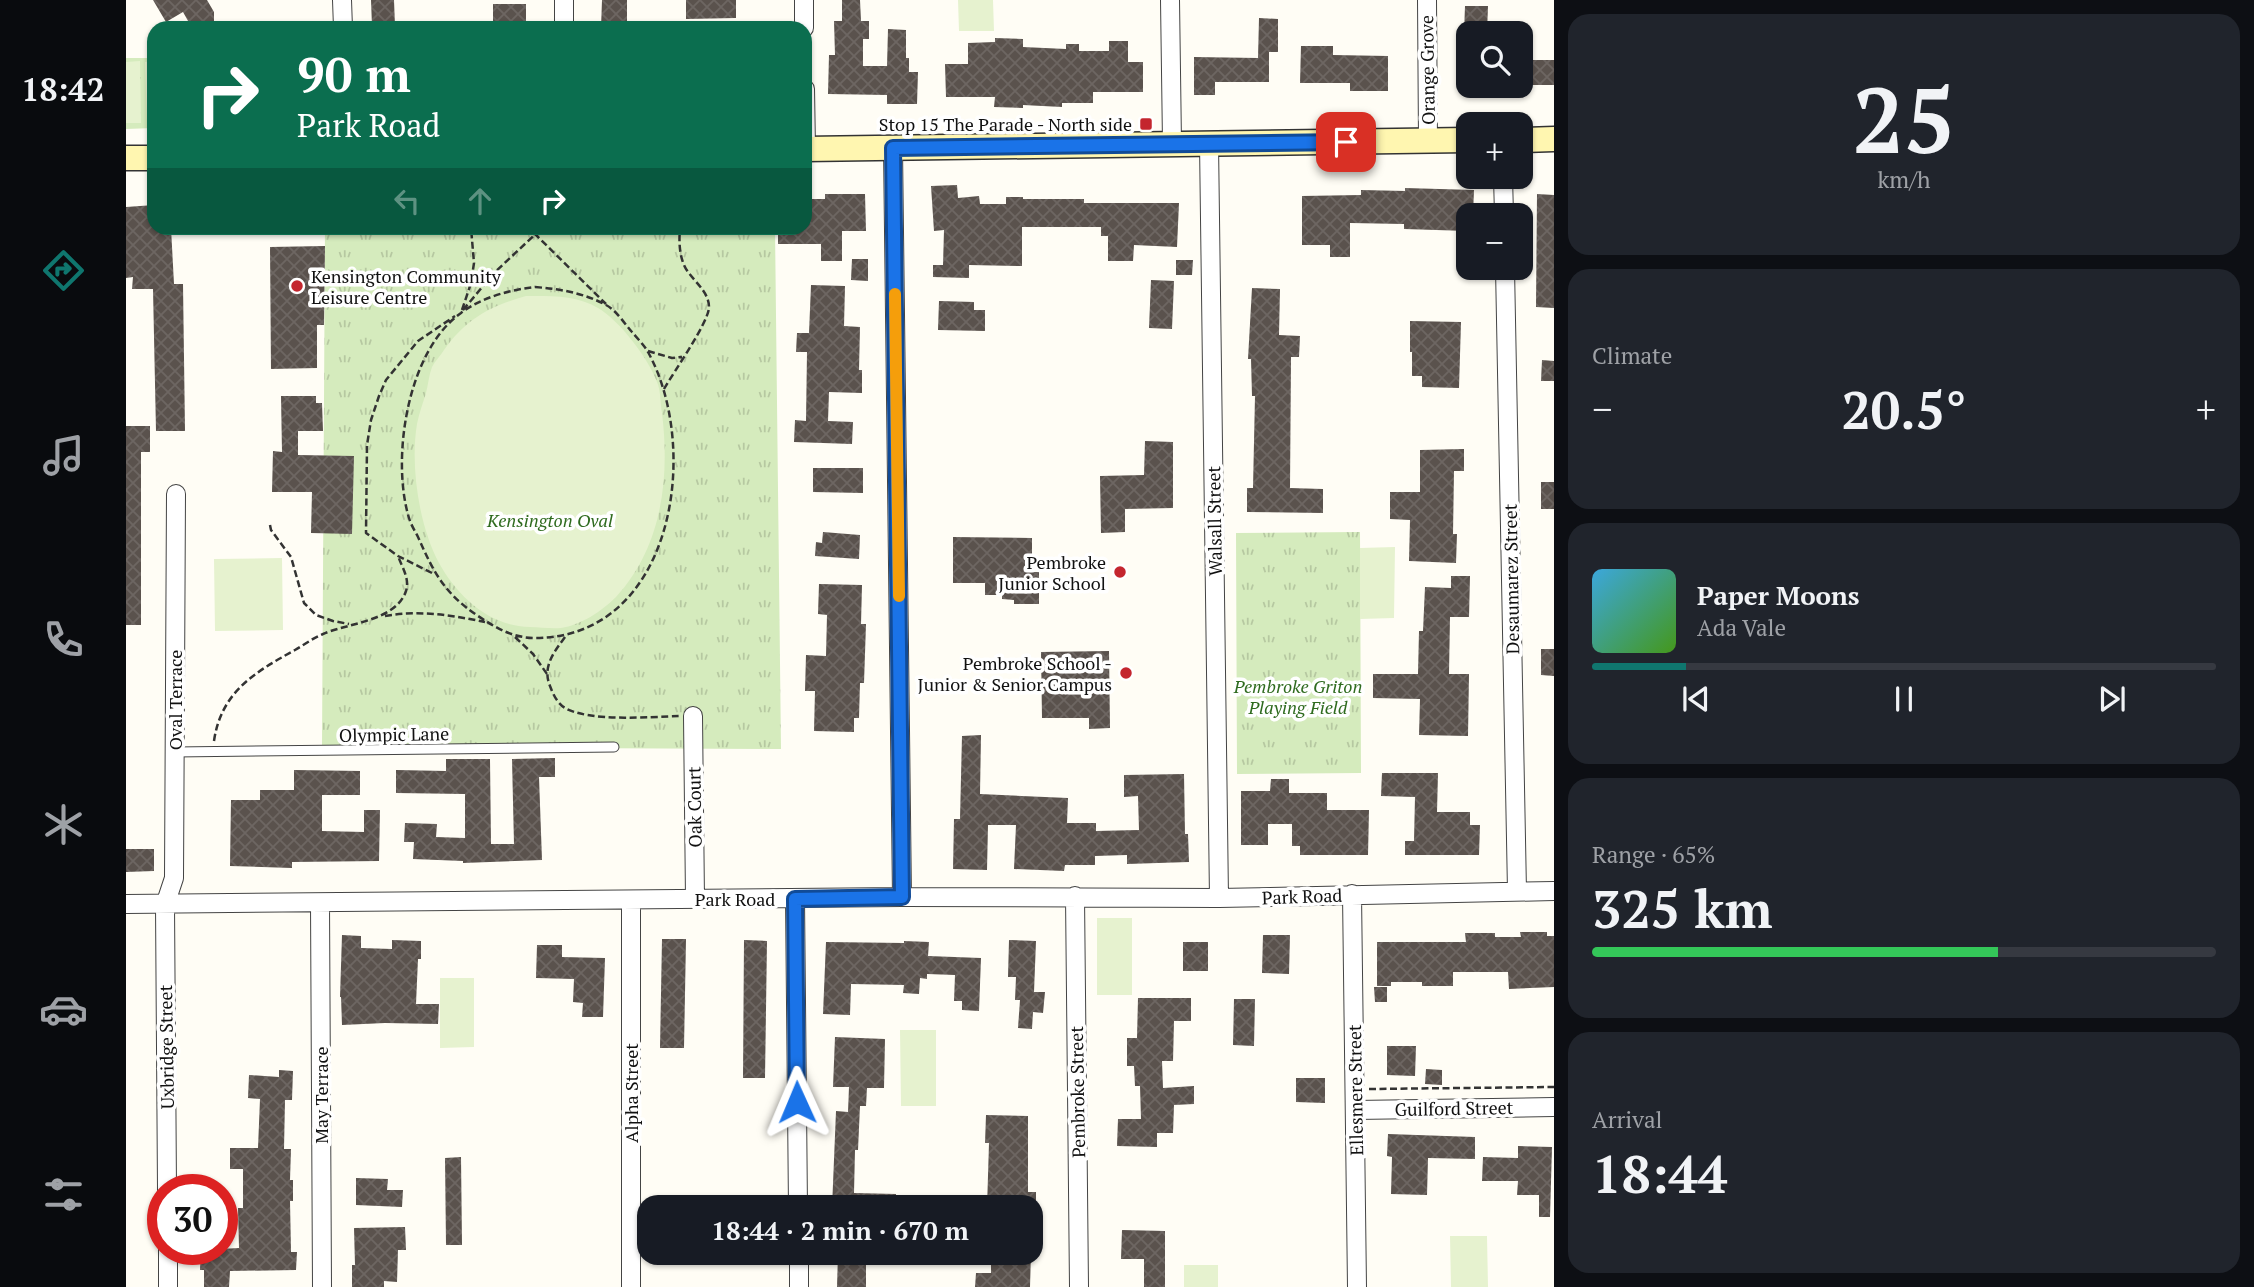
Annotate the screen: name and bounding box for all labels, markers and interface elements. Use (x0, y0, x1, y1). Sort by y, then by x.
street label: Orange Grove (1414, 15, 1440, 125)
map controls (1456, 21, 1533, 280)
button: search (1456, 21, 1533, 98)
text: 90 m (297, 41, 411, 106)
icon: right (182, 49, 273, 140)
text: 25 (1853, 58, 1955, 179)
text: 18:42 (21, 68, 105, 110)
text: Park Road (297, 104, 440, 146)
place label: Stop 15 The Parade - North side (879, 112, 1132, 136)
pin (1316, 112, 1376, 172)
button: + (1456, 112, 1533, 189)
marker: Stop 15 The Parade - North side (1138, 116, 1154, 132)
icon: arrive (1327, 123, 1365, 161)
text: km/h (1877, 164, 1931, 195)
icon: left (388, 182, 426, 220)
icon: ahead (461, 182, 499, 220)
icon: right (534, 182, 572, 220)
button: − (1456, 203, 1533, 280)
icon: directions (39, 246, 88, 295)
place label: Kensington Community Leisure Centre (311, 264, 502, 309)
marker: Kensington Community Leisure Centre (289, 278, 305, 294)
text: Climate (1592, 340, 1672, 371)
text: 20.5° (1841, 375, 1967, 444)
text: − (1592, 384, 1612, 434)
text: + (2196, 384, 2216, 434)
icon: music (39, 431, 88, 480)
street label: Walsall Street (1201, 465, 1227, 576)
street label: Desaumarez Street (1498, 503, 1524, 654)
park label: Kensington Oval (486, 508, 613, 532)
place label: Pembroke Junior School (998, 550, 1106, 595)
marker: Pembroke Junior School (1112, 564, 1128, 580)
text: Paper Moons (1697, 578, 1860, 612)
text: Ada Vale (1697, 612, 1786, 643)
icon: phone (39, 615, 88, 664)
street label: Oval Terrace (163, 650, 187, 750)
place label: Pembroke School - Junior & Senior Campus (918, 651, 1112, 696)
marker: Pembroke School - Junior & Senior Campus (1118, 665, 1134, 681)
park label: Pembroke Griton Playing Field (1233, 674, 1362, 719)
icon: previous (1677, 680, 1715, 718)
icon: pause (1885, 680, 1923, 718)
icon: next (2093, 680, 2131, 718)
street label: Olympic Lane (339, 721, 449, 747)
street label: Oak Court (681, 766, 707, 848)
icon: climate (39, 800, 88, 849)
text: Range · 65% (1592, 839, 1715, 870)
text: 325 km (1592, 874, 1773, 943)
street label: Park Road (1261, 883, 1343, 909)
street label: Park Road (695, 887, 775, 911)
street label: Uxbridge Street (153, 984, 179, 1109)
icon: car (39, 985, 88, 1034)
street label: Ellesmere Street (1342, 1024, 1368, 1156)
street label: Pembroke Street (1064, 1025, 1090, 1158)
street label: Alpha Street (619, 1043, 643, 1143)
street label: May Terrace (309, 1046, 333, 1144)
position arrow (760, 1065, 834, 1139)
street label: Guilford Street (1394, 1095, 1514, 1121)
text: Arrival (1592, 1104, 1663, 1135)
text: 18:44 (1592, 1139, 1727, 1208)
icon: filters (39, 1170, 88, 1219)
speed limit sign: 30 (147, 1174, 238, 1265)
text: 18:44 · 2 min · 670 m (711, 1213, 969, 1247)

